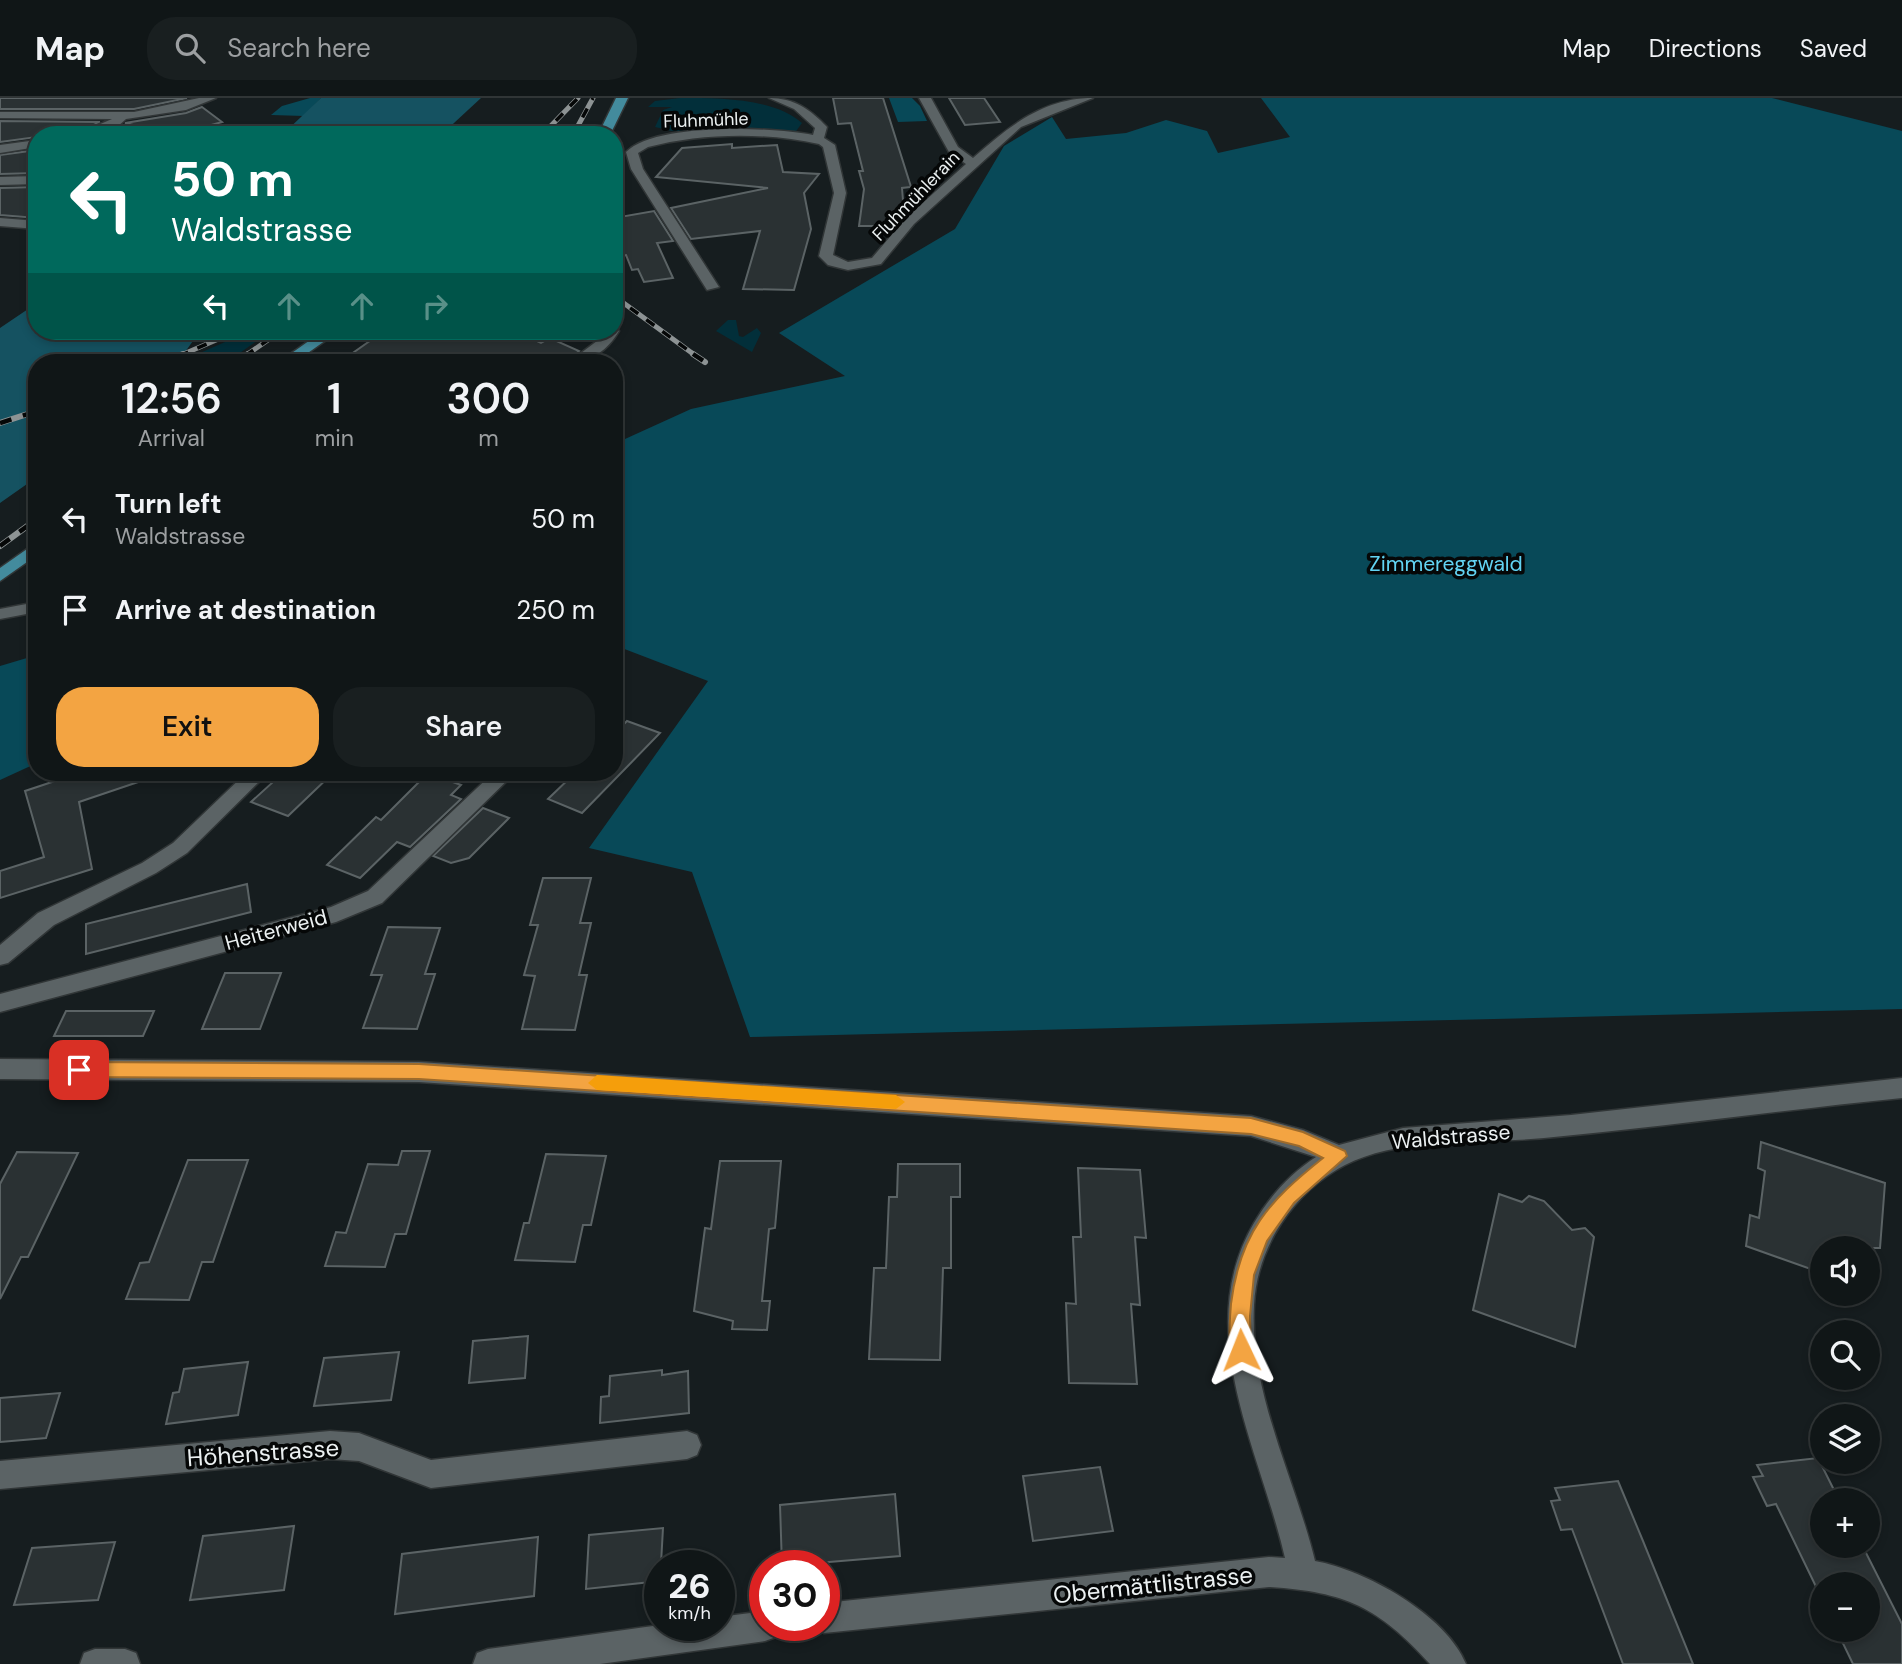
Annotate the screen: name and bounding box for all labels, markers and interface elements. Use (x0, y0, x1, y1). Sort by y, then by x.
search box (147, 17, 637, 80)
text: Map (35, 27, 105, 70)
icon: search (171, 29, 209, 67)
text: Search here (227, 31, 371, 65)
text: Map (1563, 33, 1611, 64)
text: Directions (1649, 33, 1762, 64)
text: Saved (1800, 33, 1867, 64)
street label: Fluhmühle (663, 107, 749, 133)
street label: Fluhmühlerain (867, 146, 965, 246)
text: 50 m (171, 147, 294, 211)
icon: left (56, 154, 147, 245)
text: Waldstrasse (171, 209, 352, 251)
icon: left (197, 287, 235, 325)
icon: ahead (270, 287, 308, 325)
icon: ahead (343, 287, 381, 325)
icon: right (416, 287, 454, 325)
text: 12:56 (121, 371, 222, 426)
text: 1 (327, 371, 342, 426)
text: 300 (447, 371, 530, 426)
text: Arrival (138, 423, 205, 453)
text: min (315, 423, 354, 453)
text: m (478, 423, 499, 453)
text: Turn left (115, 487, 222, 521)
icon: left (56, 500, 94, 538)
text: 50 m (531, 502, 595, 536)
text: Waldstrasse (115, 521, 245, 551)
park label: Zimmereggwald (1369, 550, 1523, 578)
icon: arrive (56, 591, 94, 629)
text: Arrive at destination (115, 593, 376, 627)
text: 250 m (516, 593, 595, 627)
button: Exit (56, 687, 319, 767)
button: Share (333, 687, 595, 767)
street label: Heiterweid (222, 903, 330, 957)
pin (49, 1040, 109, 1100)
icon: arrive (60, 1051, 98, 1089)
street label: Waldstrasse (1390, 1118, 1512, 1156)
map controls (1810, 1236, 1880, 1642)
button: sound (1810, 1236, 1880, 1306)
position arrow (1204, 1313, 1278, 1387)
button: search (1810, 1320, 1880, 1390)
button: layers (1810, 1404, 1880, 1474)
street label: Höhenstrasse (186, 1432, 340, 1473)
button: + (1810, 1488, 1880, 1558)
speed limit sign: 30 (749, 1550, 840, 1641)
street label: Obermättlistrasse (1052, 1559, 1254, 1610)
text: 26 (668, 1563, 711, 1609)
button: − (1810, 1572, 1880, 1642)
text: km/h (668, 1601, 711, 1625)

